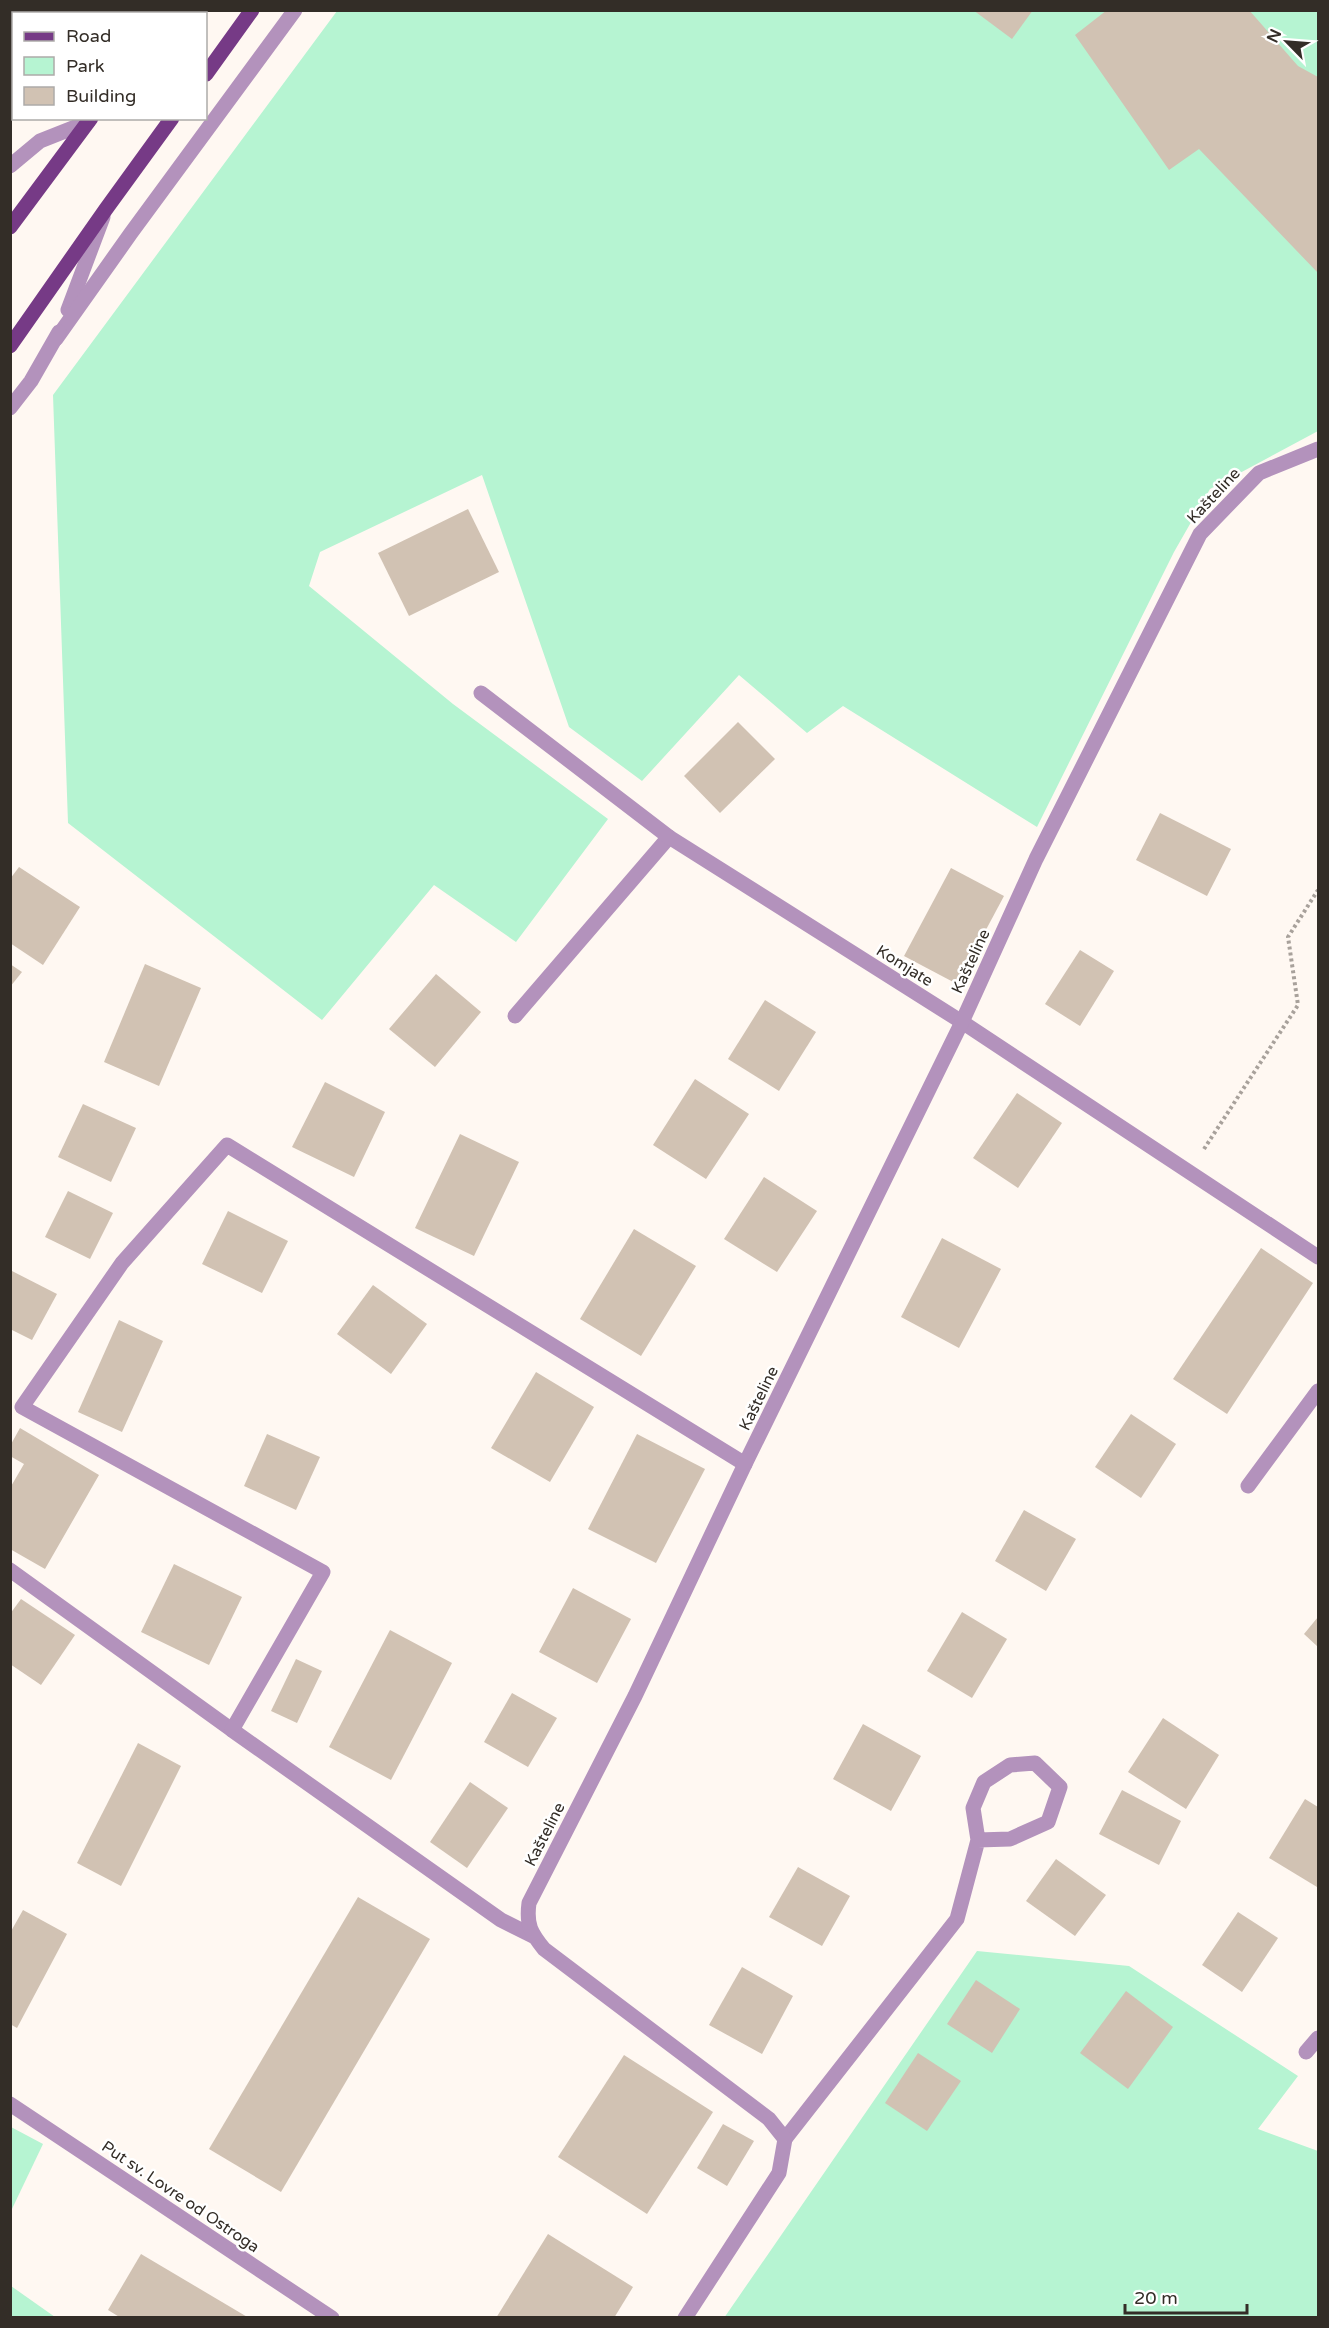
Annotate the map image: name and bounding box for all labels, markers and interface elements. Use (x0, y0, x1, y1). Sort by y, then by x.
legend (12, 12, 207, 120)
north arrow (1257, 12, 1317, 72)
text: Road (66, 25, 111, 47)
text: N (1263, 26, 1286, 46)
text: Park (66, 55, 105, 77)
text: Building (66, 85, 136, 107)
street label: Kašteline (1183, 464, 1245, 528)
street label: Kašteline (947, 926, 995, 997)
street label: Komjate (872, 941, 937, 991)
street label: Kašteline (735, 1363, 783, 1434)
street label: Kašteline (520, 1799, 569, 1870)
street label: Put sv. Lovre od Ostroga (98, 2136, 263, 2257)
scale bar (1125, 2277, 1246, 2315)
text: 20 m (1134, 2287, 1178, 2309)

